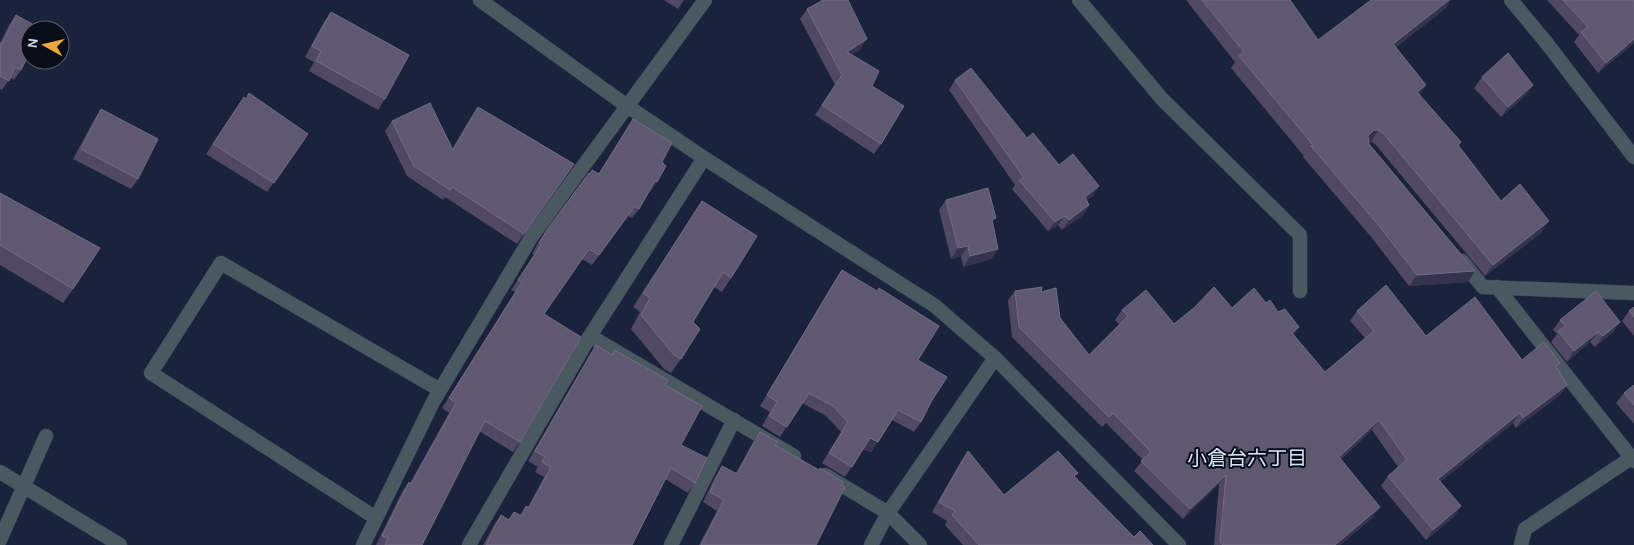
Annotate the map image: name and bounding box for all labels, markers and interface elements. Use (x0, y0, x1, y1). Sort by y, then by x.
north arrow (20, 20, 70, 70)
text: N (24, 37, 42, 49)
district label: 小倉台六丁目 (1187, 447, 1307, 470)

